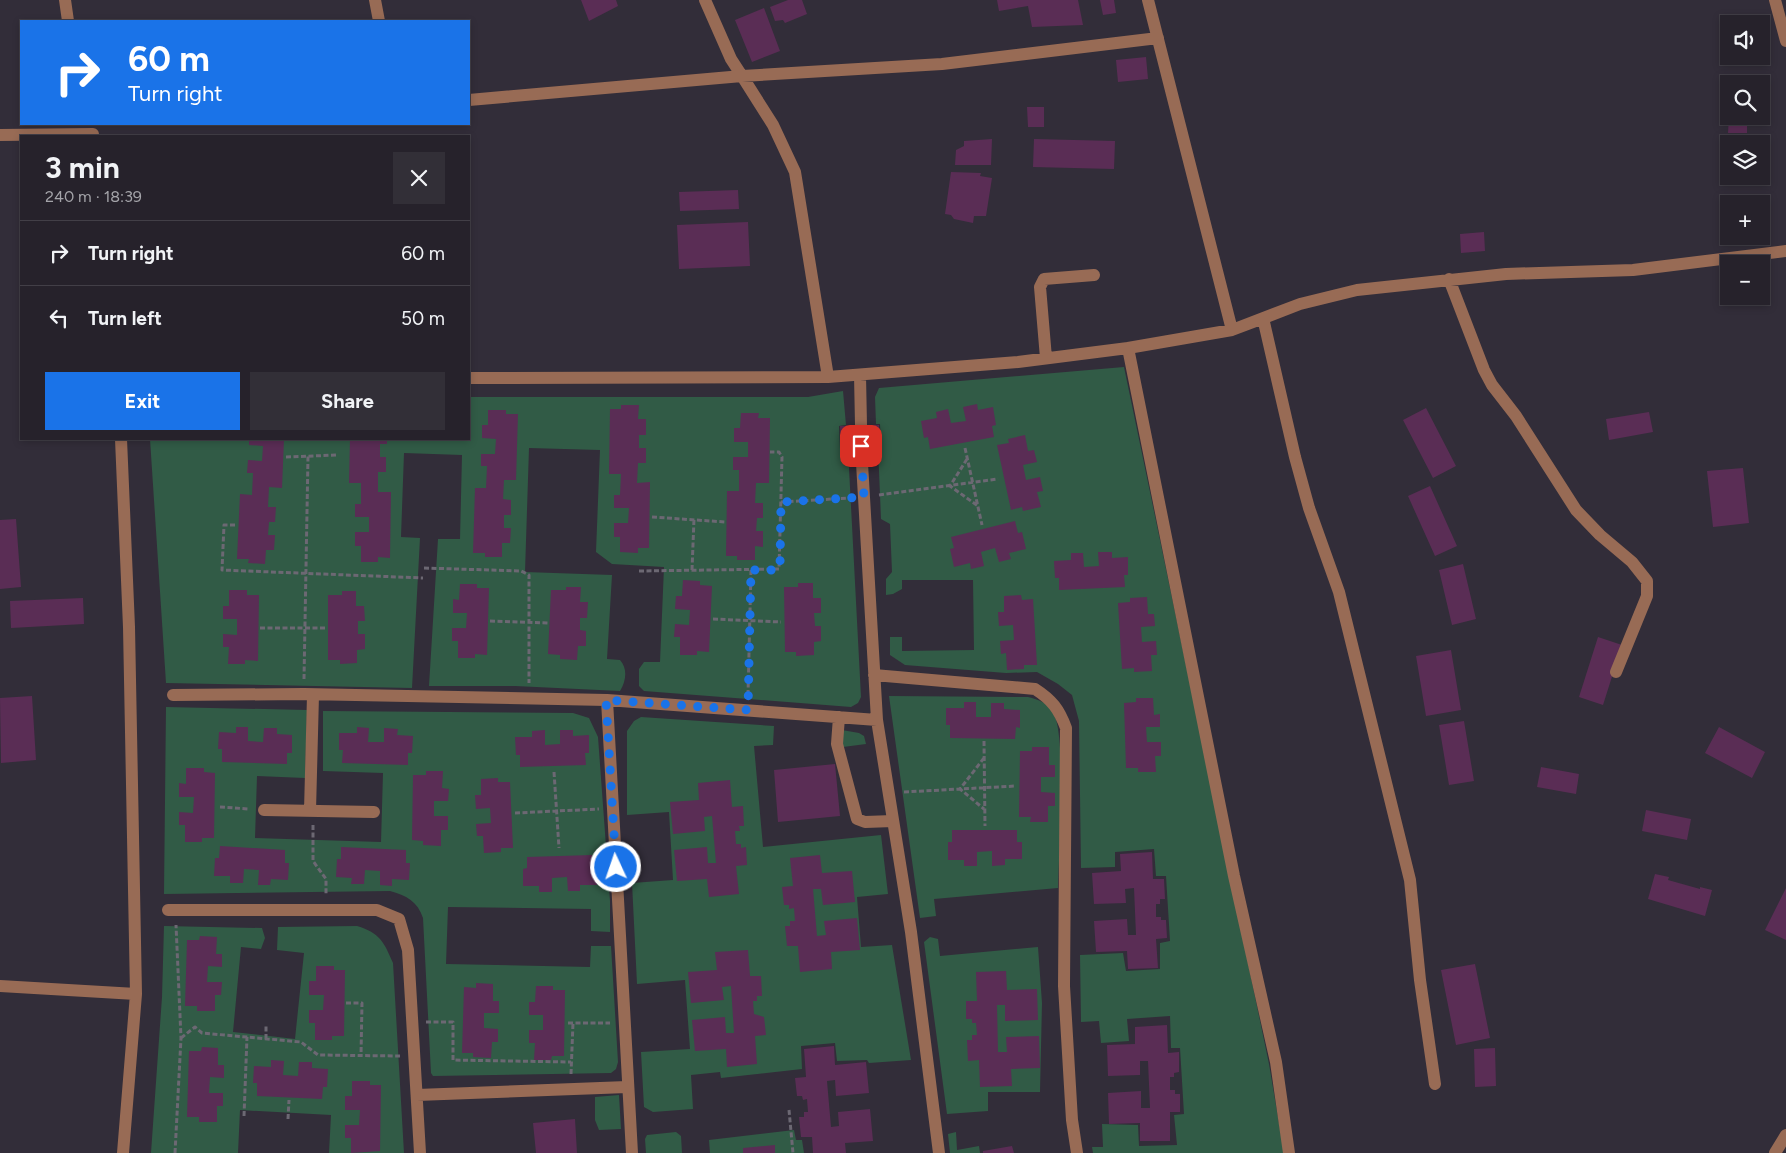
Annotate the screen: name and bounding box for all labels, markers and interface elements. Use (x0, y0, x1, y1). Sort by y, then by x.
map controls (1720, 15, 1770, 305)
button: sound (1720, 15, 1770, 65)
text: 60 m (128, 38, 210, 80)
icon: right (45, 40, 110, 105)
button: search (1720, 75, 1770, 125)
text: Turn right (128, 80, 223, 107)
button: layers (1720, 135, 1770, 185)
text: 3 min (45, 149, 120, 186)
button: close (393, 152, 445, 204)
text: 240 m · 18:39 (45, 187, 142, 206)
button: + (1720, 195, 1770, 245)
icon: right (45, 239, 73, 267)
text: Turn right (88, 242, 174, 265)
text: 60 m (401, 242, 445, 265)
button: − (1720, 255, 1770, 305)
icon: left (45, 304, 73, 332)
text: Turn left (88, 307, 162, 330)
text: 50 m (401, 307, 445, 330)
button: Exit (45, 372, 240, 430)
button: Share (250, 372, 445, 430)
pin (840, 425, 882, 467)
icon: arrive (847, 432, 875, 460)
position arrow (589, 840, 641, 892)

